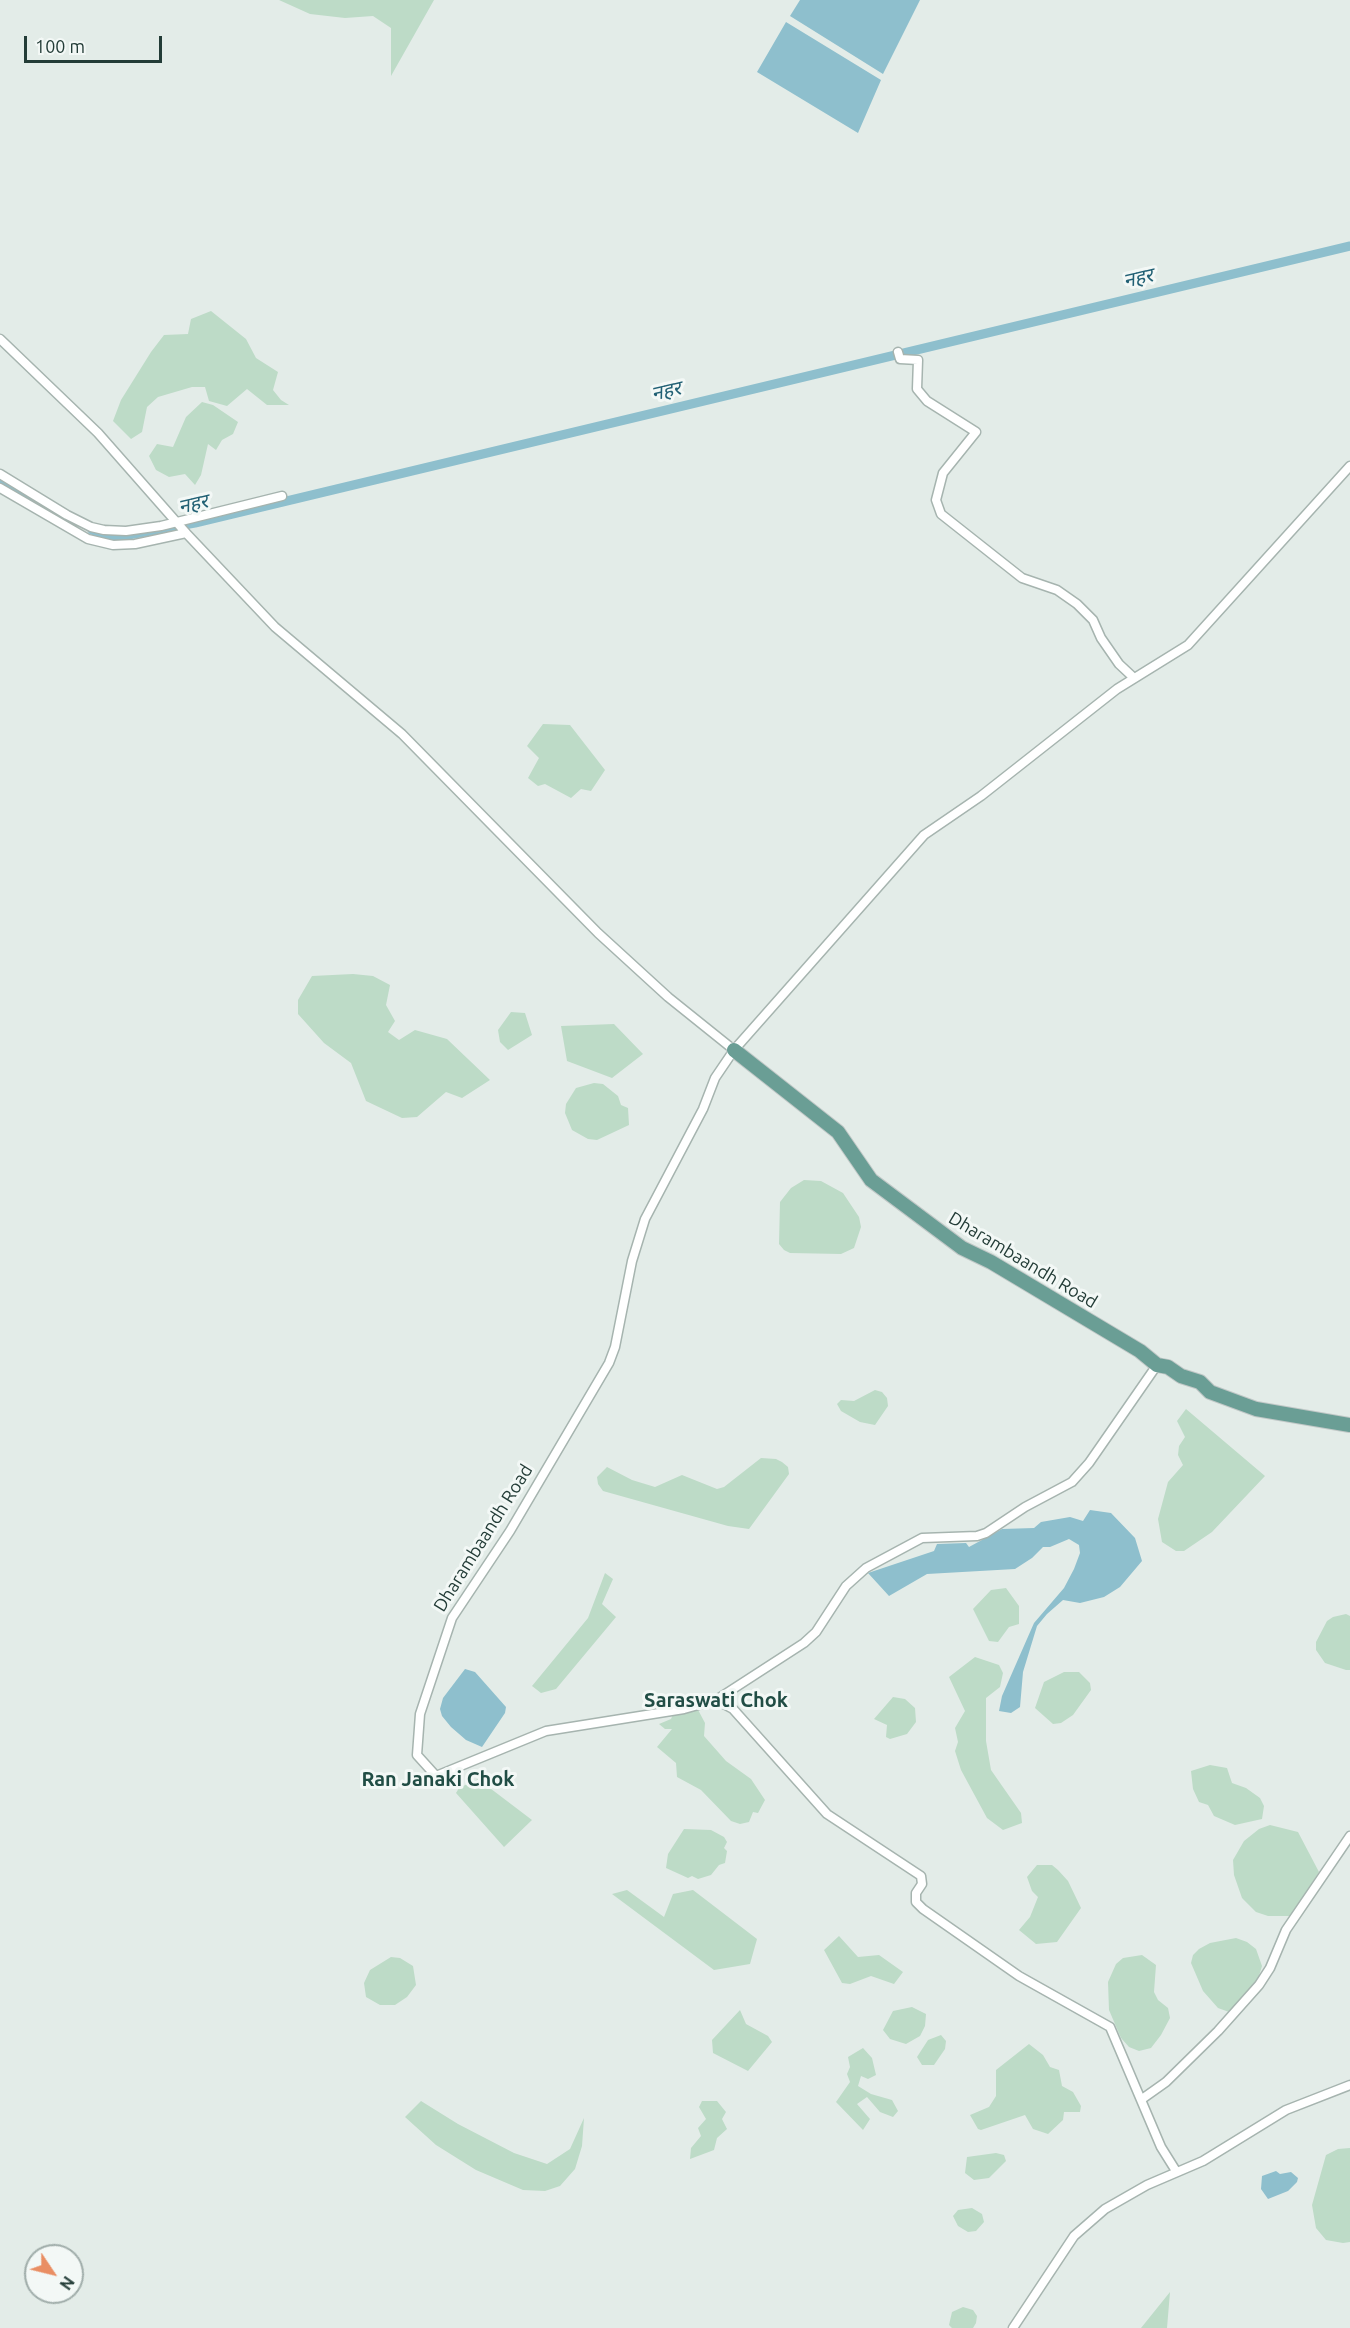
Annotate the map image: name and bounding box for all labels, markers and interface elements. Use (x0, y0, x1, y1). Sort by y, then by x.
scale bar (27, 24, 165, 62)
text: 100 m (35, 36, 85, 56)
water label: नहर (1121, 263, 1155, 293)
water label: नहर (649, 376, 683, 406)
water label: नहर (176, 489, 210, 519)
street label: Dharambaandh Road (945, 1207, 1101, 1313)
street label: Dharambaandh Road (429, 1460, 537, 1616)
district label: Saraswati Chok (644, 1688, 788, 1712)
district label: Ran Janaki Chok (361, 1767, 515, 1791)
north arrow (24, 2244, 84, 2304)
text: N (56, 2273, 78, 2293)

